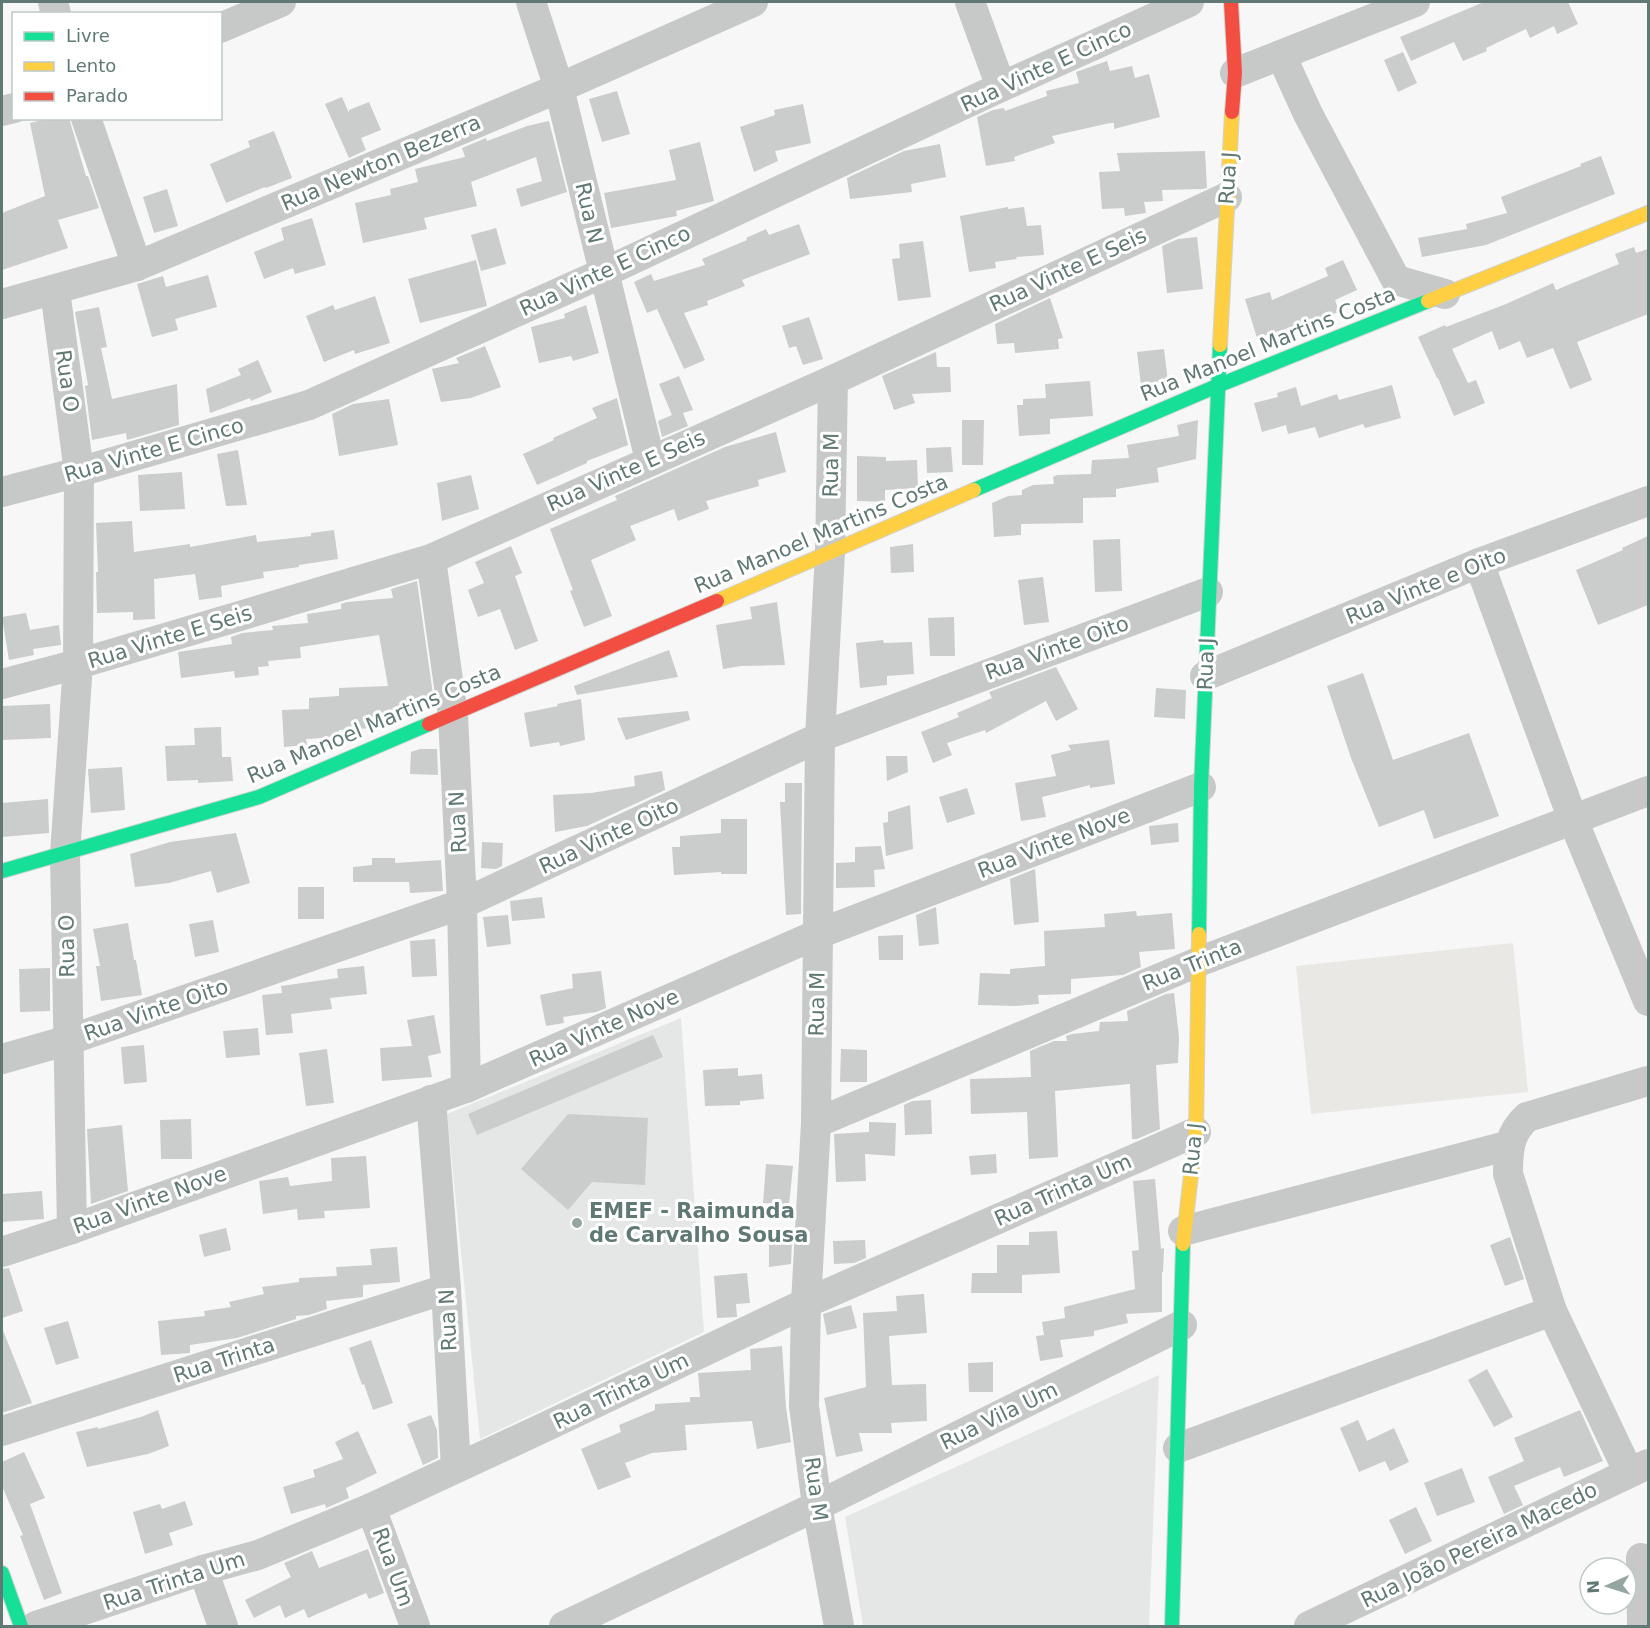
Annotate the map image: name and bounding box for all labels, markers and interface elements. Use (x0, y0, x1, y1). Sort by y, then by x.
legend (12, 12, 222, 120)
street label: Rua Vinte E Cinco (957, 17, 1135, 117)
text: Livre (66, 25, 110, 46)
text: Lento (66, 55, 116, 76)
text: Parado (66, 85, 128, 106)
street label: Rua Newton Bezerra (278, 110, 484, 216)
street label: Rua J (1214, 151, 1242, 205)
street label: Rua N (570, 180, 608, 246)
street label: Rua Vinte E Cinco (516, 221, 694, 321)
street label: Rua Vinte E Seis (986, 223, 1150, 317)
street label: Rua Manoel Martins Costa (1137, 282, 1399, 406)
street label: Rua O (51, 348, 83, 414)
street label: Rua Vinte E Cinco (62, 413, 246, 487)
street label: Rua Vinte E Seis (543, 425, 709, 517)
street label: Rua M (818, 432, 844, 498)
street label: Rua Manoel Martins Costa (691, 470, 951, 598)
street label: Rua Vinte e Oito (1342, 543, 1510, 629)
street label: Rua Vinte E Seis (85, 601, 255, 673)
street label: Rua Vinte Oito (982, 611, 1132, 685)
street label: Rua J (1193, 637, 1219, 691)
street label: Rua Manoel Martins Costa (244, 660, 504, 788)
street label: Rua N (444, 790, 472, 854)
street label: Rua Vinte Oito (536, 793, 682, 879)
street label: Rua Vinte Nove (974, 803, 1134, 883)
street label: Rua O (54, 914, 80, 978)
street label: Rua Trinta (1139, 934, 1245, 996)
street label: Rua M (804, 971, 830, 1037)
street label: Rua Vinte Oito (81, 974, 231, 1046)
street label: Rua Vinte Nove (525, 984, 683, 1072)
street label: Rua J (1178, 1122, 1208, 1176)
street label: Rua Trinta Um (991, 1149, 1135, 1231)
street label: Rua Vinte Nove (70, 1161, 230, 1239)
place label: EMEF - Raimunda de Carvalho Sousa (589, 1199, 808, 1247)
marker: EMEF - Raimunda de Carvalho Sousa (570, 1216, 584, 1230)
street label: Rua N (434, 1288, 462, 1352)
street label: Rua Trinta (170, 1332, 278, 1388)
street label: Rua Trinta Um (549, 1348, 693, 1434)
street label: Rua Vila Um (936, 1377, 1062, 1455)
street label: Rua M (800, 1455, 832, 1523)
street label: Rua João Pereira Macedo (1357, 1477, 1601, 1613)
street label: Rua Um (368, 1524, 418, 1610)
street label: Rua Trinta Um (100, 1547, 248, 1615)
north arrow (1578, 1556, 1638, 1616)
text: N (1584, 1580, 1603, 1594)

